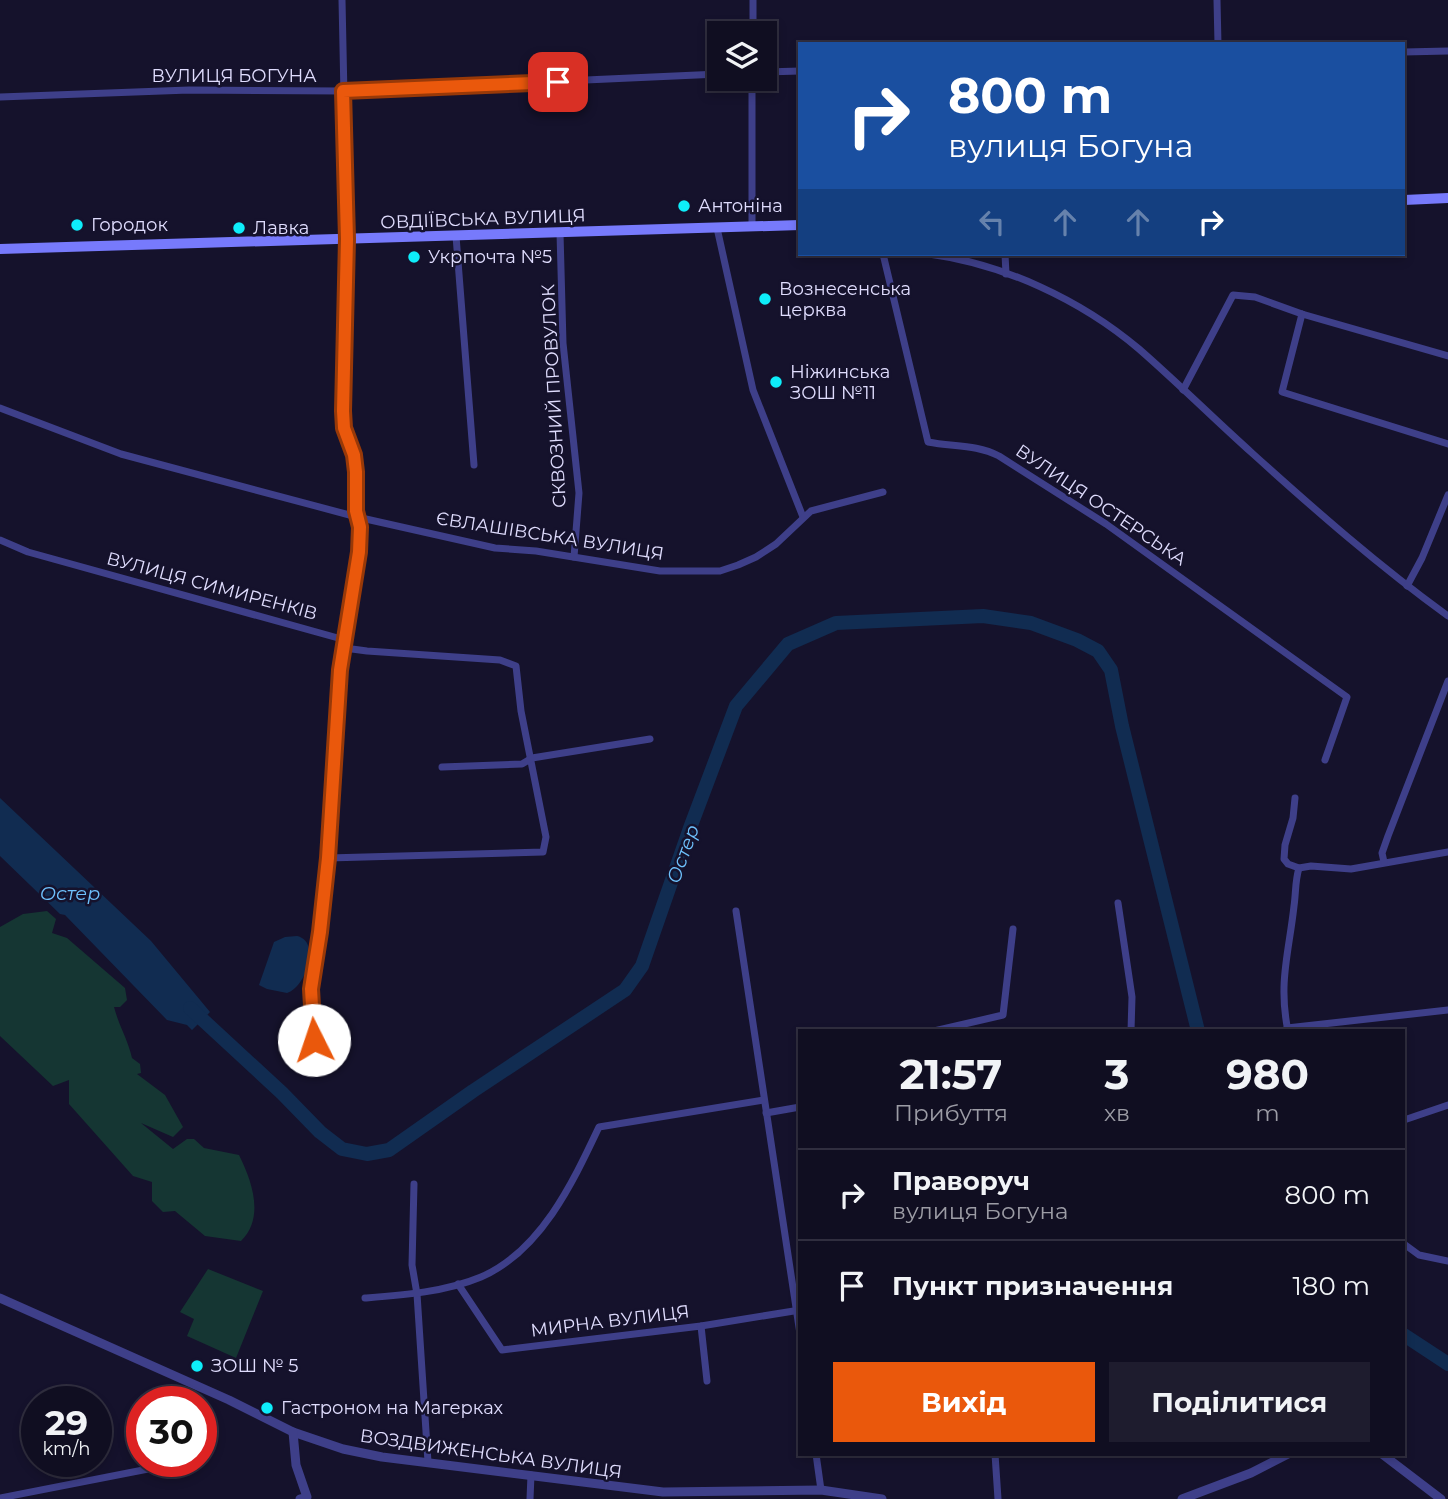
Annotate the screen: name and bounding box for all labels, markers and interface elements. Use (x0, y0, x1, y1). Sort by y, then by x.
map controls (707, 21, 777, 91)
button: layers (707, 21, 777, 91)
pin (528, 52, 588, 112)
icon: arrive (539, 63, 577, 101)
street label: ВУЛИЦЯ БОГУНА (151, 65, 317, 87)
text: 800 m (948, 66, 1112, 125)
icon: right (833, 70, 924, 161)
text: вулиця Богуна (948, 126, 1193, 165)
place label: Антоніна (698, 195, 783, 217)
marker: Антоніна (676, 198, 692, 214)
icon: left (973, 203, 1011, 241)
icon: ahead (1046, 203, 1084, 241)
icon: ahead (1119, 203, 1157, 241)
icon: right (1192, 203, 1230, 241)
street label: ОВДІЇВСЬКА ВУЛИЦЯ (380, 204, 586, 234)
place label: Городок (91, 214, 168, 236)
marker: Городок (69, 217, 85, 233)
place label: Лавка (253, 217, 309, 239)
marker: Лавка (231, 220, 247, 236)
place label: Укрпочта №5 (428, 246, 552, 268)
marker: Укрпочта №5 (406, 249, 422, 265)
place label: Вознесенська церква (779, 278, 911, 321)
street label: СКВОЗНИЙ ПРОВУЛОК (537, 283, 571, 508)
marker: Вознесенська церква (757, 291, 773, 307)
place label: Ніжинська ЗОШ №11 (790, 361, 890, 404)
marker: Ніжинська ЗОШ №11 (768, 374, 784, 390)
street label: ВУЛИЦЯ ОСТЕРСЬКА (1011, 440, 1191, 571)
street label: ЄВЛАШІВСЬКА ВУЛИЦЯ (435, 507, 665, 565)
street label: ВУЛИЦЯ СИМИРЕНКІВ (104, 547, 320, 625)
water label: Остер (662, 822, 704, 886)
water label: Остер (40, 882, 100, 905)
position arrow (277, 1003, 351, 1077)
text: 21:57 (900, 1048, 1002, 1100)
text: 3 (1105, 1048, 1129, 1100)
text: 980 (1226, 1048, 1309, 1100)
text: Прибуття (894, 1099, 1008, 1127)
text: хв (1104, 1099, 1130, 1127)
text: m (1255, 1099, 1280, 1127)
text: Праворуч (892, 1165, 1030, 1197)
icon: right (833, 1176, 871, 1214)
text: 800 m (1285, 1179, 1370, 1211)
text: вулиця Богуна (892, 1197, 1068, 1225)
icon: arrive (833, 1267, 871, 1305)
text: Пункт призначення (892, 1270, 1173, 1302)
text: 180 m (1292, 1270, 1370, 1302)
street label: МИРНА ВУЛИЦЯ (529, 1300, 691, 1342)
place label: ЗОШ № 5 (211, 1355, 298, 1377)
marker: ЗОШ № 5 (189, 1358, 205, 1374)
button: Вихід (833, 1362, 1095, 1442)
button: Поділитися (1109, 1362, 1370, 1442)
speed limit sign: 30 (126, 1386, 217, 1477)
place label: Гастроном на Магерках (281, 1397, 504, 1419)
marker: Гастроном на Магерках (259, 1400, 275, 1416)
text: 29 (45, 1401, 88, 1444)
street label: ВОЗДВИЖЕНСЬКА ВУЛИЦЯ (359, 1425, 623, 1483)
text: km/h (42, 1438, 91, 1460)

